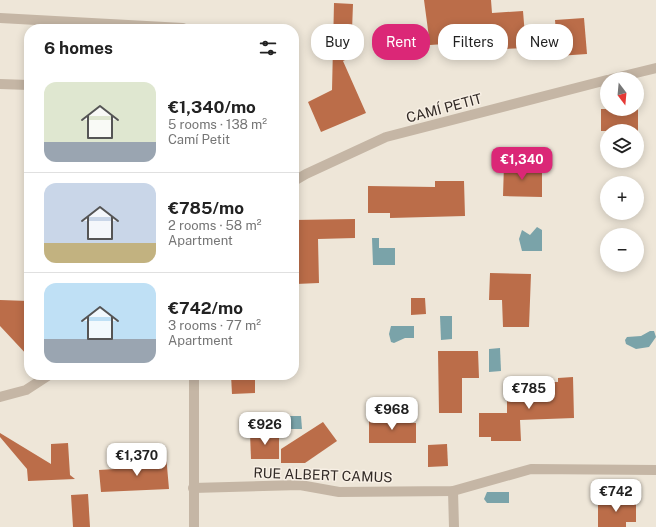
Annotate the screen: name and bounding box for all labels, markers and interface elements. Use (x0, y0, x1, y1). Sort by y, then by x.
chip: Buy (311, 24, 364, 60)
chip: Rent (372, 24, 430, 60)
chip: Filters (438, 24, 508, 60)
chip: New (516, 24, 573, 60)
icon: filters (257, 37, 279, 59)
text: 6 homes (44, 38, 113, 58)
north arrow (600, 72, 644, 116)
map controls (600, 72, 644, 272)
street label: CAMÍ PETIT (404, 89, 484, 126)
text: €1,340/mo (168, 97, 256, 117)
icon: home (76, 98, 124, 146)
text: 5 rooms · 138 m² (168, 117, 267, 132)
button: layers (600, 124, 644, 168)
text: Camí Petit (168, 132, 230, 147)
pin: €1,340 (489, 147, 555, 181)
text: €1,340 (500, 152, 544, 167)
button: + (600, 176, 644, 220)
text: €785/mo (168, 198, 244, 218)
icon: home (76, 199, 124, 247)
text: 2 rooms · 58 m² (168, 218, 261, 233)
button: − (600, 228, 644, 272)
text: Apartment (168, 233, 233, 248)
text: €742/mo (168, 298, 243, 318)
icon: home (76, 299, 124, 347)
text: 3 rooms · 77 m² (168, 318, 261, 333)
text: Apartment (168, 333, 233, 348)
pin: €785 (505, 376, 553, 410)
text: €785 (512, 381, 546, 396)
pin: €968 (368, 397, 416, 431)
text: €968 (375, 402, 409, 417)
pin: €926 (241, 412, 289, 446)
text: €926 (248, 417, 282, 432)
pin: €1,370 (104, 443, 170, 477)
text: €1,370 (116, 448, 158, 463)
street label: RUE ALBERT CAMUS (253, 465, 393, 485)
pin: €742 (592, 479, 640, 513)
text: €742 (599, 484, 633, 499)

